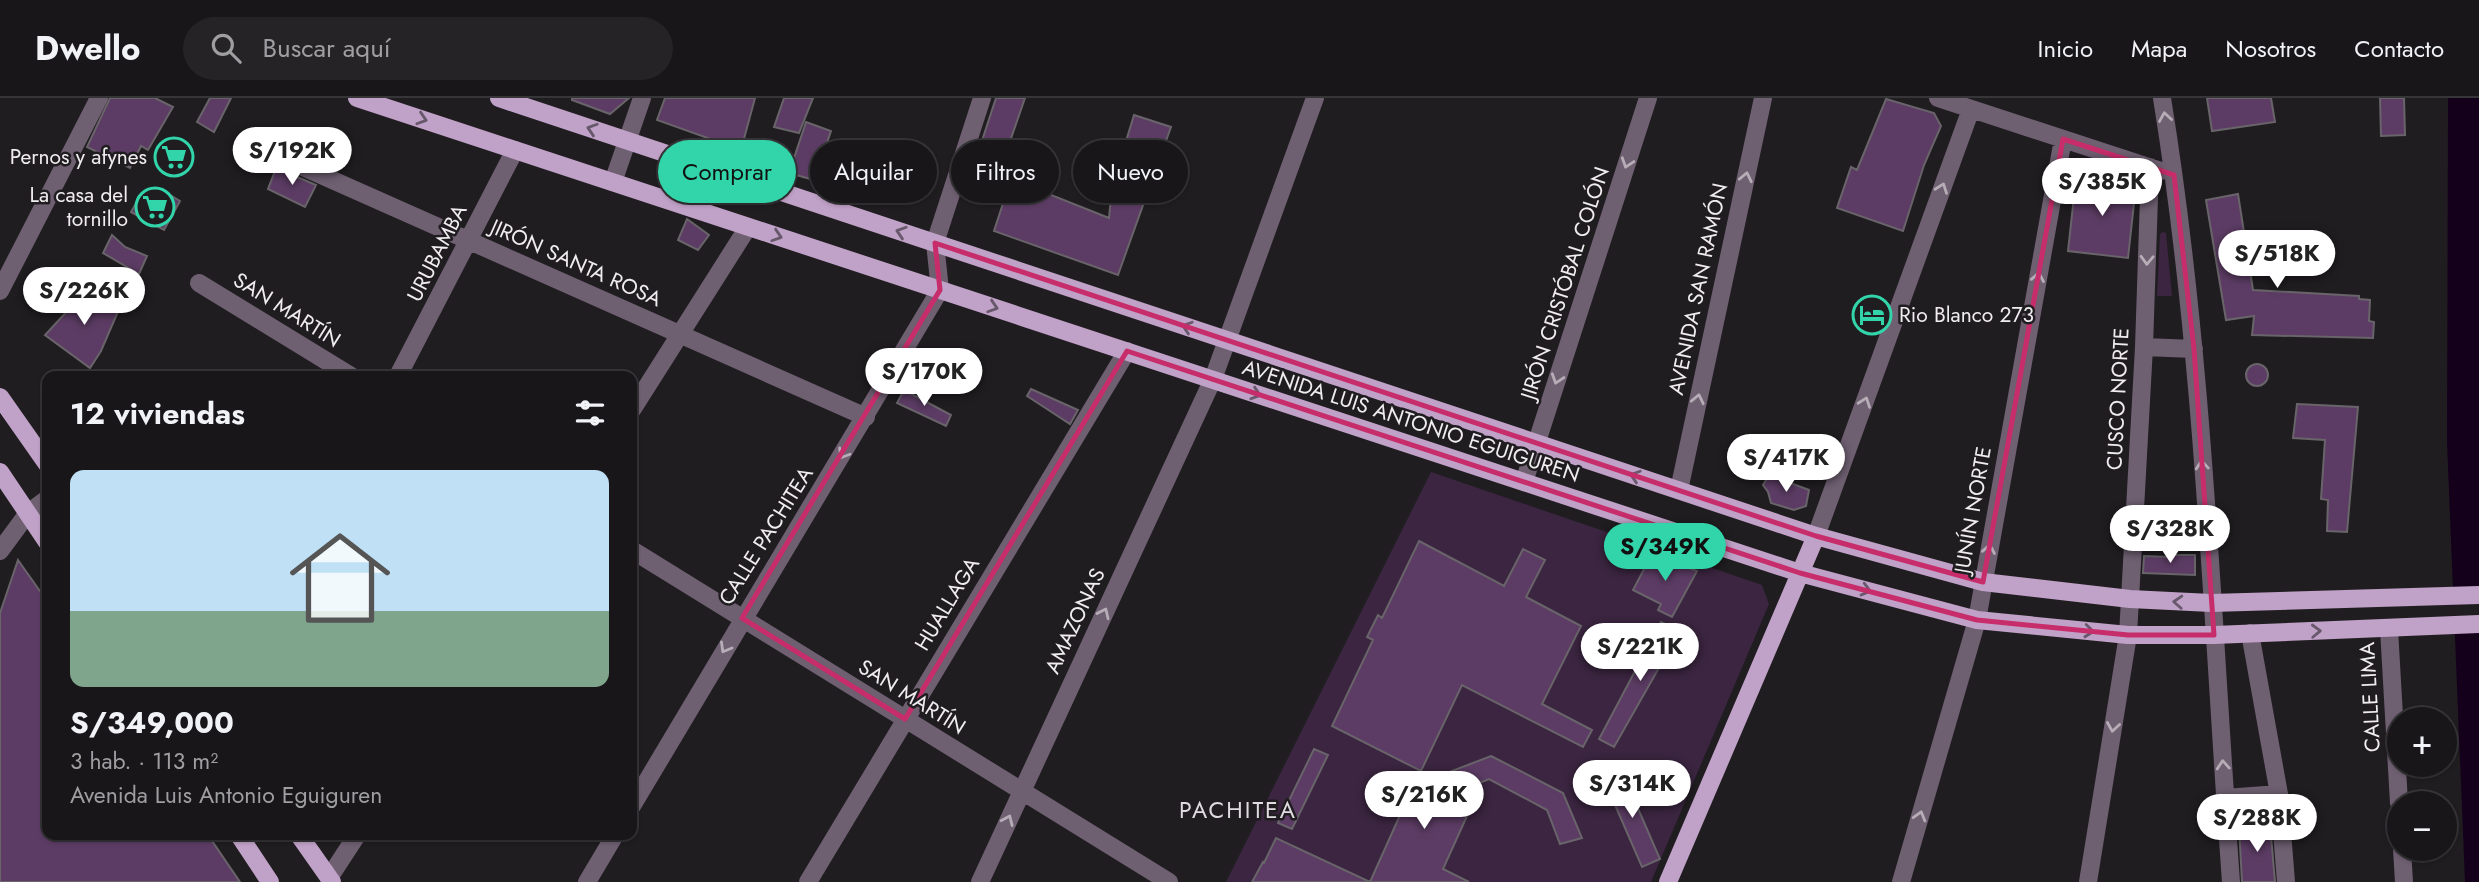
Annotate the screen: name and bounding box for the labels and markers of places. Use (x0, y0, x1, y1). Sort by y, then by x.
pin: S/192K (235, 127, 349, 187)
supermarket icon: Pernos y afynes (153, 136, 195, 178)
place label: Pernos y afynes (10, 142, 147, 172)
pin: S/385K (2045, 158, 2159, 218)
place label: La casa del tornillo (30, 180, 128, 234)
supermarket icon: La casa del tornillo (134, 186, 176, 228)
pin: S/518K (2220, 230, 2334, 290)
pin: S/226K (27, 268, 141, 327)
hotel icon: Rio Blanco 273 (1851, 294, 1893, 336)
place label: Rio Blanco 273 (1899, 300, 2034, 330)
pin: S/170K (867, 348, 981, 408)
pin: S/417K (1729, 434, 1843, 494)
pin: S/328K (2113, 505, 2227, 565)
pin: S/349K (1608, 524, 1722, 583)
pin: S/221K (1583, 624, 1697, 683)
pin: S/314K (1575, 760, 1689, 820)
pin: S/216K (1367, 772, 1481, 831)
pin: S/288K (2200, 794, 2314, 854)

